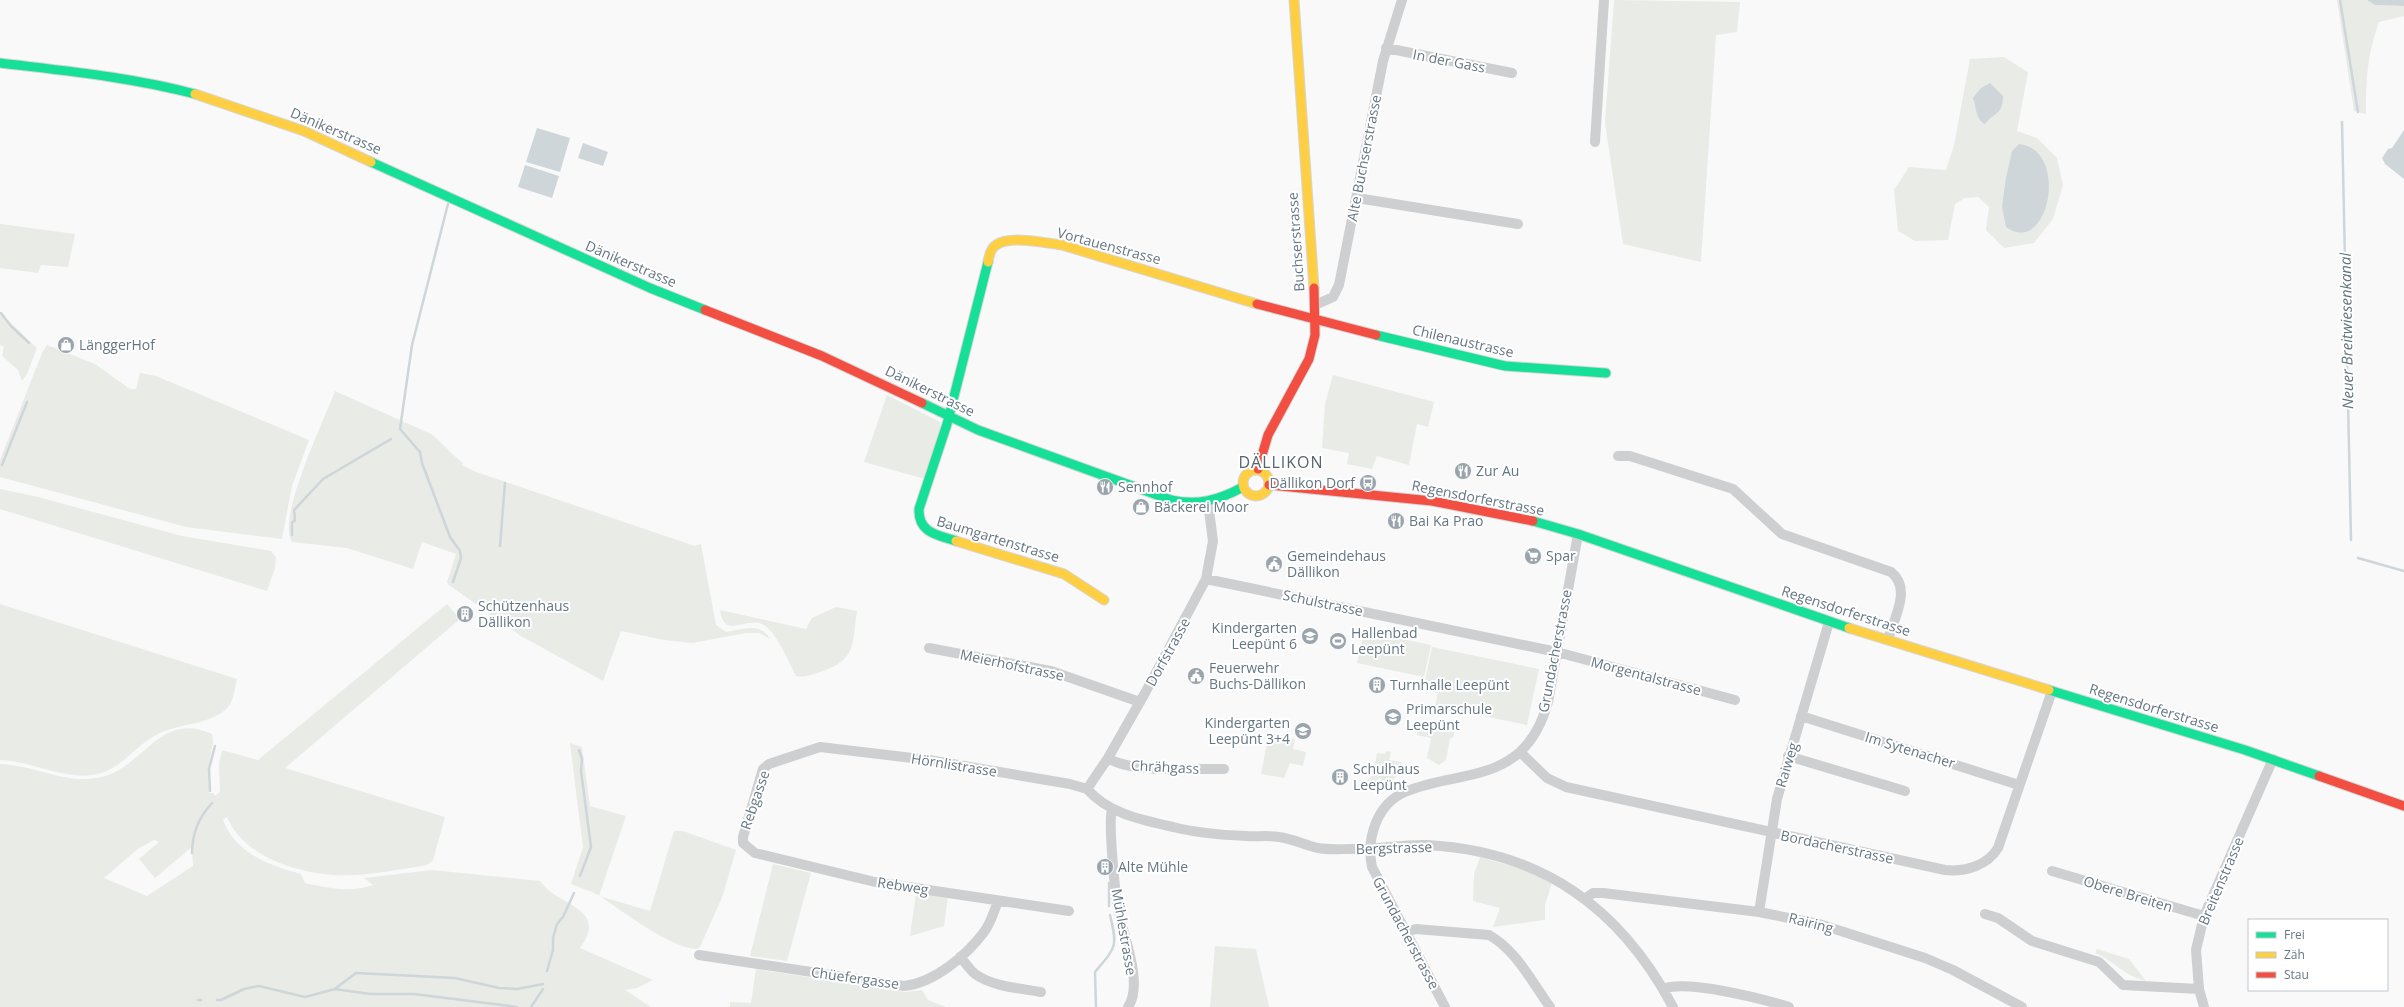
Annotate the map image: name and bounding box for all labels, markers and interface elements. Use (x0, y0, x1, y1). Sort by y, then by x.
street label: In der Gass (1411, 44, 1487, 77)
street label: Alte Buchserstrasse (1342, 93, 1385, 223)
street label: Dänikerstrasse (288, 103, 385, 158)
street label: Buchserstrasse (1283, 192, 1308, 292)
street label: Vortauenstrasse (1055, 223, 1163, 269)
street label: Dänikerstrasse (583, 236, 680, 291)
water label: Neuer Breitwiesenkanal (2335, 251, 2357, 409)
street label: Chilenaustrasse (1410, 320, 1516, 361)
shop icon: LänggerHof (56, 335, 76, 355)
place label: LänggerHof (79, 335, 156, 354)
street label: Dänikerstrasse (882, 361, 978, 420)
district label: DÄLLIKON (1238, 451, 1324, 473)
restaurant icon: Zur Au (1453, 461, 1473, 481)
place label: Zur Au (1476, 461, 1519, 480)
place label: Dällikon Dorf (1269, 473, 1356, 492)
bus stop icon: Dällikon Dorf (1358, 473, 1378, 493)
street label: Regensdorferstrasse (1410, 475, 1546, 520)
restaurant icon: Sennhof (1095, 477, 1115, 497)
place label: Sennhof (1118, 477, 1174, 496)
shop icon: Bäckerei Moor (1131, 497, 1151, 517)
place label: Bäckerei Moor (1154, 497, 1249, 516)
street label: Baumgartenstrasse (935, 511, 1062, 566)
restaurant icon: Bai Ka Prao (1386, 511, 1406, 531)
place label: Bai Ka Prao (1409, 511, 1483, 530)
place label: Gemeindehaus Dällikon (1287, 546, 1386, 581)
supermarket icon: Spar (1523, 546, 1543, 566)
place label: Spar (1546, 546, 1576, 565)
public building icon: Gemeindehaus Dällikon (1264, 554, 1284, 574)
street label: Regensdorferstrasse (1779, 581, 1913, 640)
street label: Schulstrasse (1281, 585, 1365, 620)
street label: Grundacherstrasse (1533, 588, 1576, 714)
place label: Schützenhaus Dällikon (478, 596, 570, 631)
building icon: Schützenhaus Dällikon (455, 604, 475, 624)
street label: Dorfstrasse (1141, 614, 1194, 689)
place label: Kindergarten Leepünt 6 (1212, 618, 1297, 653)
place label: Hallenbad Leepünt (1351, 623, 1418, 658)
school or university icon: Kindergarten Leepünt 6 (1300, 626, 1320, 646)
sports icon: Hallenbad Leepünt (1328, 631, 1348, 651)
street label: Meierhofstrasse (958, 644, 1066, 685)
street label: Morgentalstrasse (1589, 652, 1704, 699)
place label: Feuerwehr Buchs-Dällikon (1209, 658, 1306, 693)
public building icon: Feuerwehr Buchs-Dällikon (1186, 666, 1206, 686)
building icon: Turnhalle Leepünt (1367, 675, 1387, 695)
place label: Turnhalle Leepünt (1390, 675, 1509, 694)
street label: Regensdorferstrasse (2087, 679, 2221, 736)
place label: Primarschule Leepünt (1406, 699, 1492, 734)
school or university icon: Primarschule Leepünt (1383, 707, 1403, 727)
place label: Kindergarten Leepünt 3+4 (1205, 713, 1290, 748)
school or university icon: Kindergarten Leepünt 3+4 (1293, 721, 1313, 741)
street label: Im Sytenacher (1863, 727, 1958, 772)
street label: Raiweg (1771, 740, 1802, 790)
street label: Hörnlistrasse (910, 748, 998, 781)
street label: Chrähgass (1130, 755, 1200, 778)
place label: Schulhaus Leepünt (1353, 759, 1420, 794)
street label: Rebgasse (736, 767, 774, 832)
building icon: Schulhaus Leepünt (1330, 767, 1350, 787)
street label: Bordacherstrasse (1779, 825, 1895, 868)
street label: Breitenstrasse (2193, 834, 2248, 928)
street label: Bergstrasse (1355, 837, 1433, 858)
building icon: Alte Mühle (1095, 857, 1115, 877)
place label: Alte Mühle (1118, 857, 1188, 876)
street label: Obere Breiten (2081, 871, 2175, 916)
street label: Rebweg (876, 872, 930, 899)
street label: Grundacherstrasse (1369, 873, 1444, 992)
street label: Mühlestrasse (1108, 887, 1141, 977)
street label: Rairing (1787, 908, 1836, 937)
legend (2248, 919, 2388, 991)
text: Frei (2284, 926, 2305, 943)
text: Zäh (2284, 946, 2305, 963)
street label: Chüefergasse (810, 962, 900, 993)
text: Stau (2284, 966, 2309, 983)

